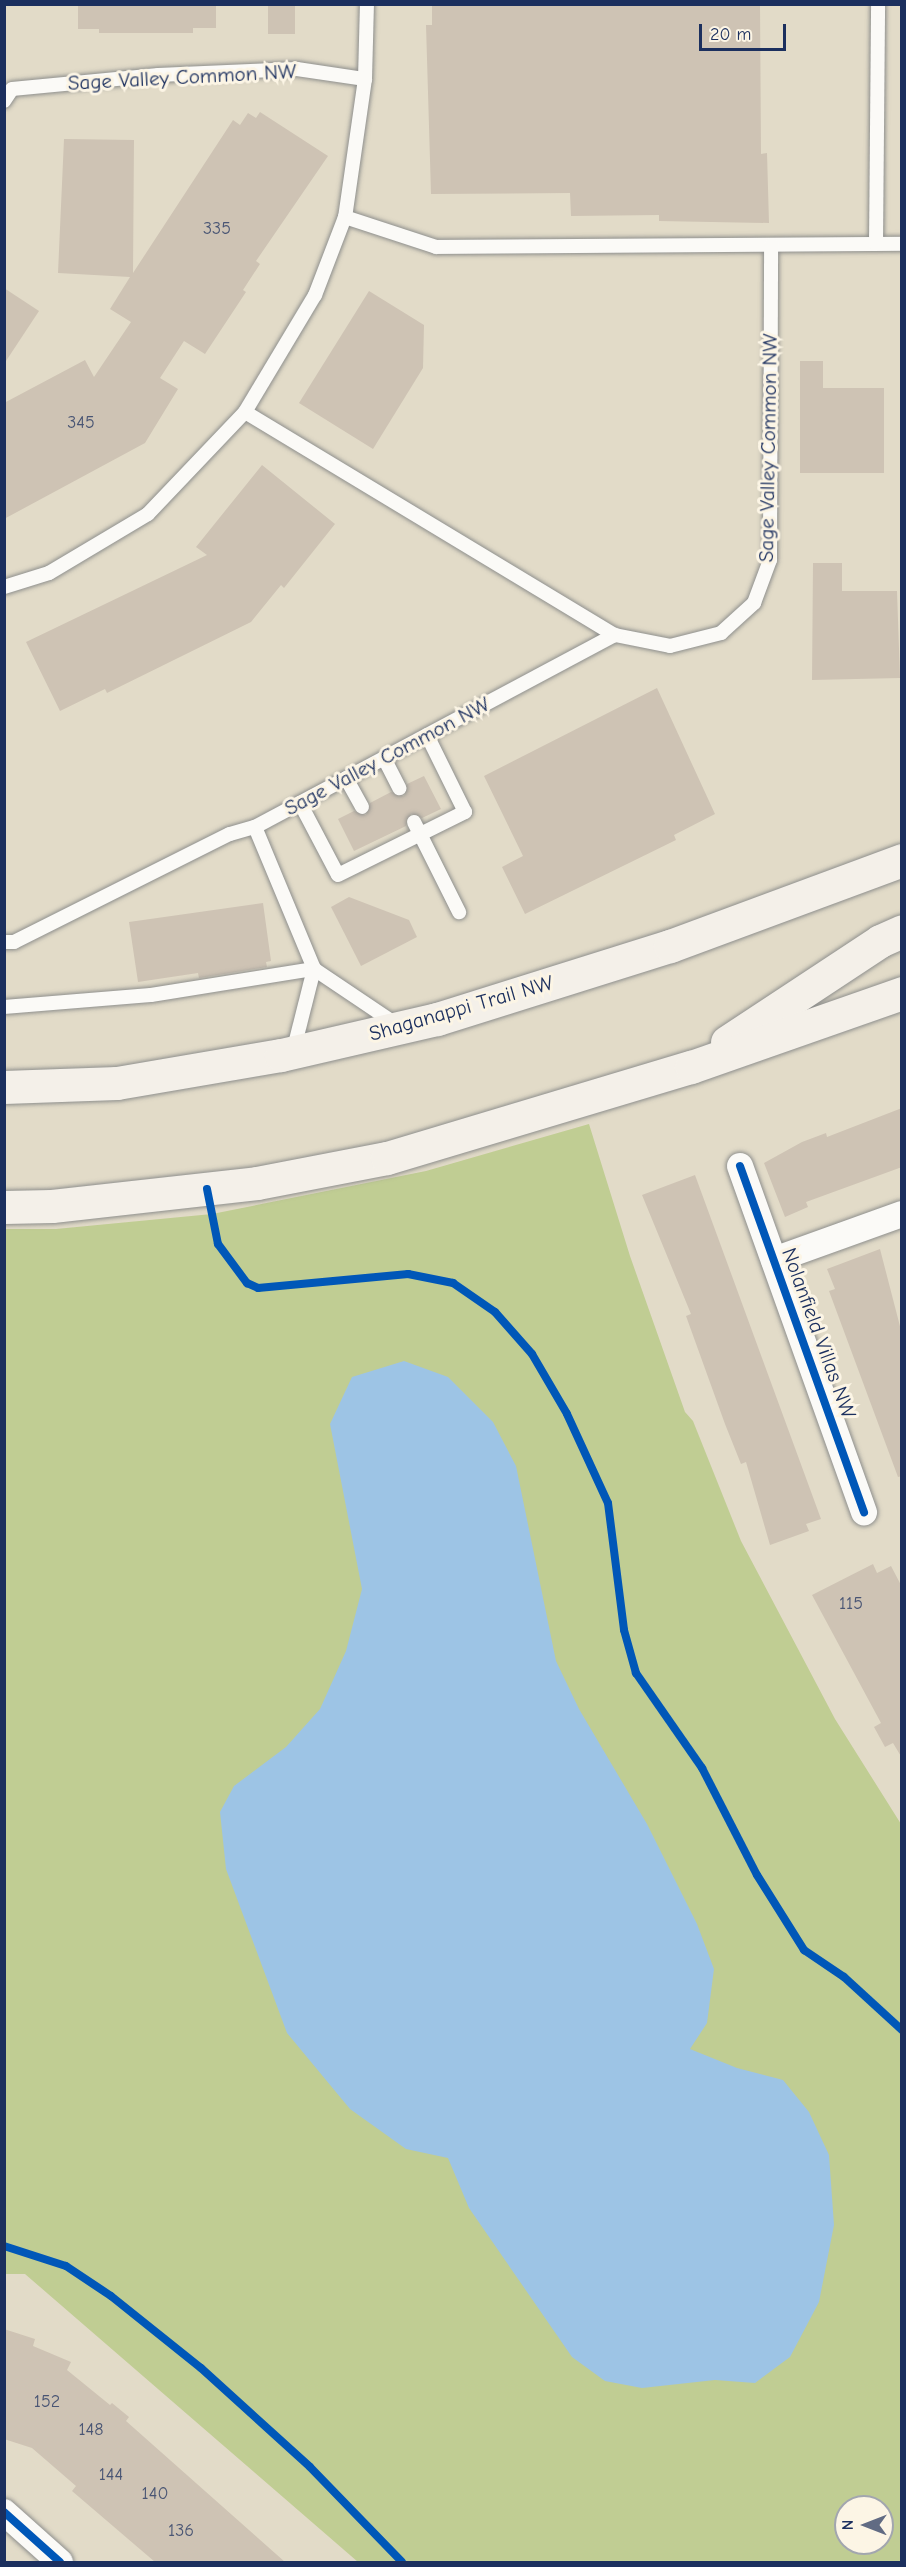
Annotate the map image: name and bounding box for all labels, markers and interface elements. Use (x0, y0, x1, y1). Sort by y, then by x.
scale bar (702, 12, 789, 50)
text: 20 m (710, 24, 751, 45)
street label: Sage Valley Common NW (67, 58, 297, 96)
house number: 335 (203, 218, 231, 240)
street label: Sage Valley Common NW (753, 333, 783, 563)
house number: 345 (67, 412, 95, 434)
street label: Sage Valley Common NW (280, 691, 494, 821)
street label: Shaganappi Trail NW (366, 970, 556, 1046)
street label: Nolanfield Villas NW (776, 1244, 862, 1422)
house number: 115 (839, 1593, 863, 1615)
house number: 152 (34, 2391, 60, 2413)
house number: 148 (78, 2419, 104, 2441)
house number: 144 (99, 2464, 123, 2486)
house number: 140 (142, 2483, 168, 2505)
north arrow (834, 2495, 894, 2555)
house number: 136 (168, 2520, 194, 2542)
text: N (839, 2520, 857, 2530)

